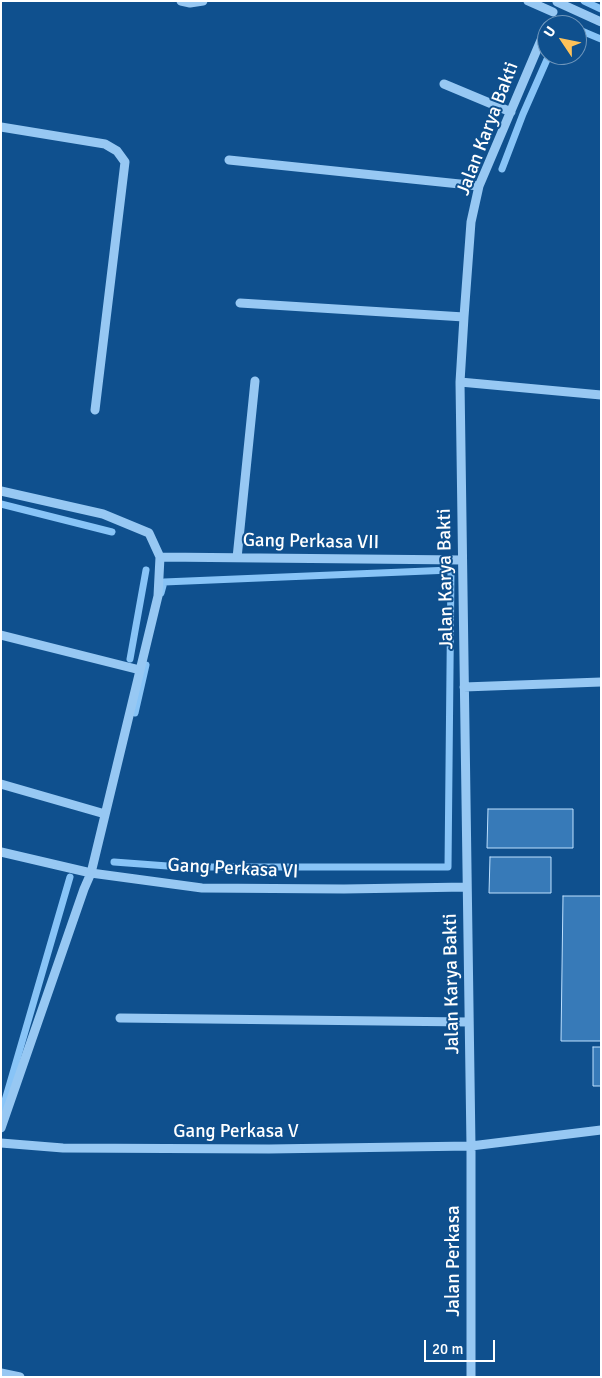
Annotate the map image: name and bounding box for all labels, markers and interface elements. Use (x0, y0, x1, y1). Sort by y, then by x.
north arrow (537, 15, 587, 65)
text: U (540, 23, 560, 41)
street label: Jalan Karya Bakti (452, 59, 524, 199)
street label: Jalan Karya Bakti (433, 508, 459, 650)
street label: Gang Perkasa VII (243, 529, 379, 555)
street label: Gang Perkasa VI (167, 854, 299, 884)
street label: Jalan Karya Bakti (439, 913, 465, 1055)
street label: Gang Perkasa V (173, 1121, 299, 1143)
street label: Jalan Perkasa (443, 1205, 465, 1317)
scale bar (427, 1330, 498, 1362)
text: 20 m (432, 1340, 463, 1358)

